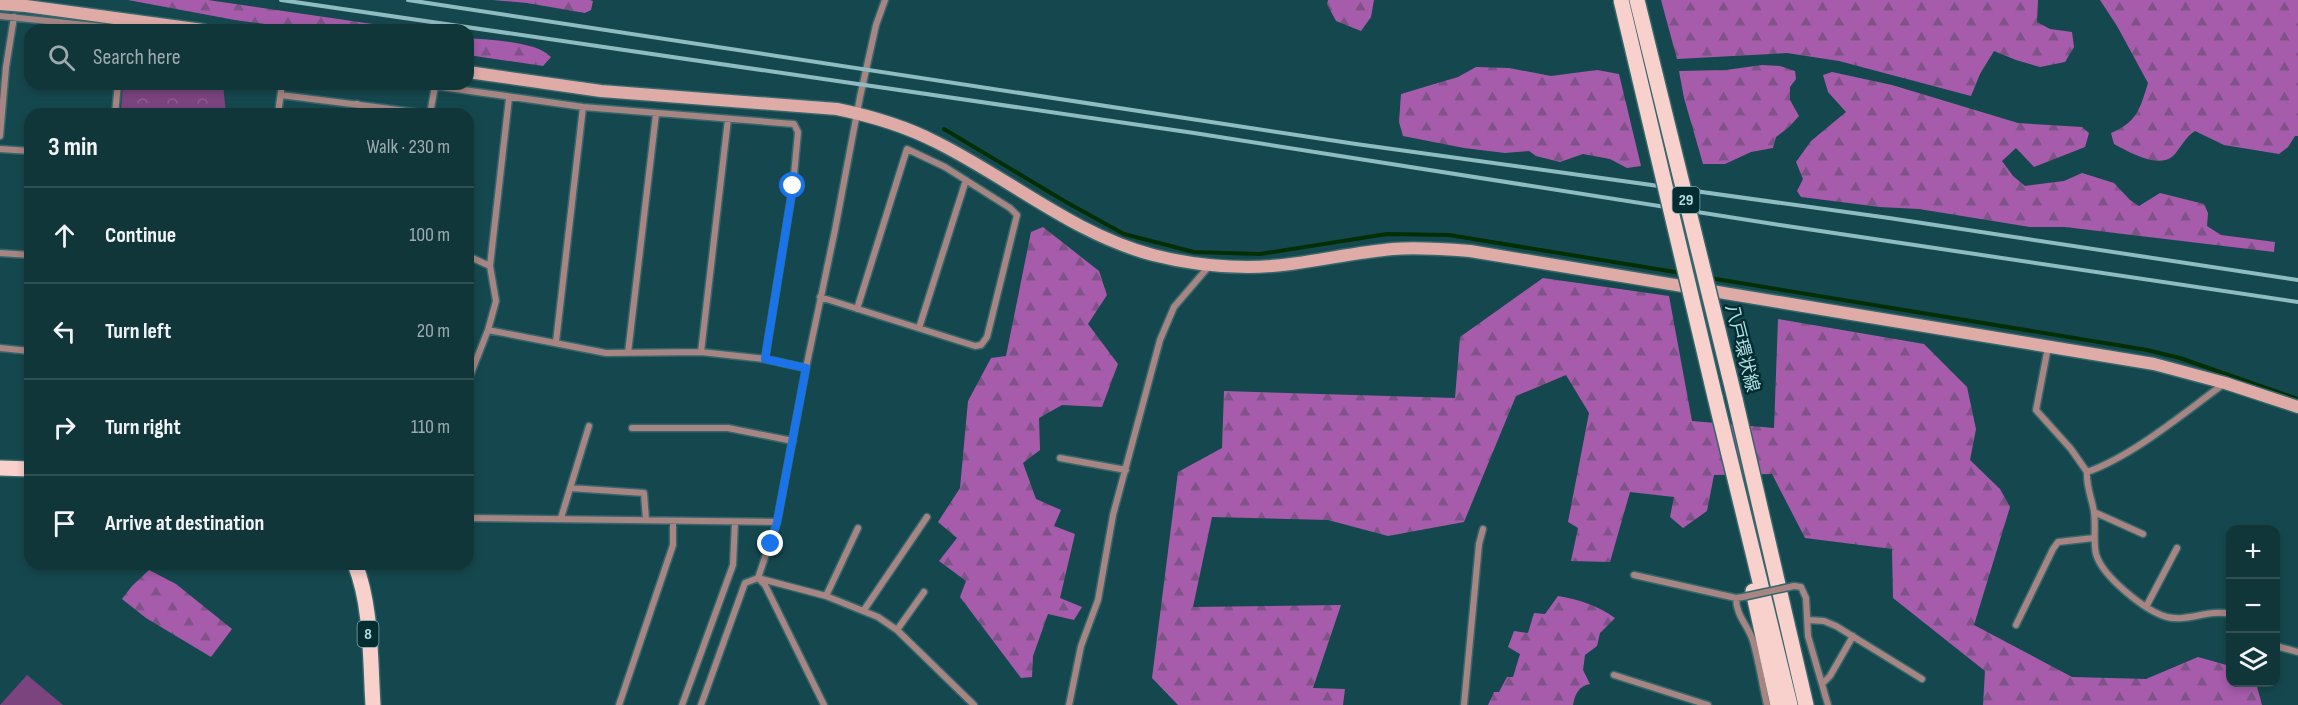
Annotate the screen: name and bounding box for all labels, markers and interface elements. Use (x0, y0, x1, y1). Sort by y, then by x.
search box (24, 24, 474, 90)
icon: search (45, 41, 78, 74)
text: Search here (93, 44, 180, 71)
text: 3 min (48, 132, 98, 163)
text: Walk · 230 m (367, 135, 450, 159)
route start (779, 172, 805, 198)
road number: 29 (1672, 187, 1700, 213)
icon: ahead (48, 219, 81, 252)
text: Continue (105, 222, 176, 249)
text: 100 m (409, 223, 450, 247)
street label: 八戸環状線 (1721, 302, 1763, 394)
icon: left (48, 315, 81, 348)
text: Turn left (105, 318, 171, 345)
text: 20 m (417, 319, 450, 343)
icon: right (48, 411, 81, 444)
text: Turn right (105, 414, 181, 441)
text: 110 m (411, 415, 450, 439)
icon: arrive (48, 507, 81, 540)
text: Arrive at destination (105, 510, 264, 537)
map controls (2226, 525, 2280, 687)
button: + (2226, 525, 2280, 579)
route end (757, 530, 783, 556)
button: − (2226, 579, 2280, 633)
road number: 8 (358, 621, 378, 647)
button: layers (2226, 633, 2280, 687)

